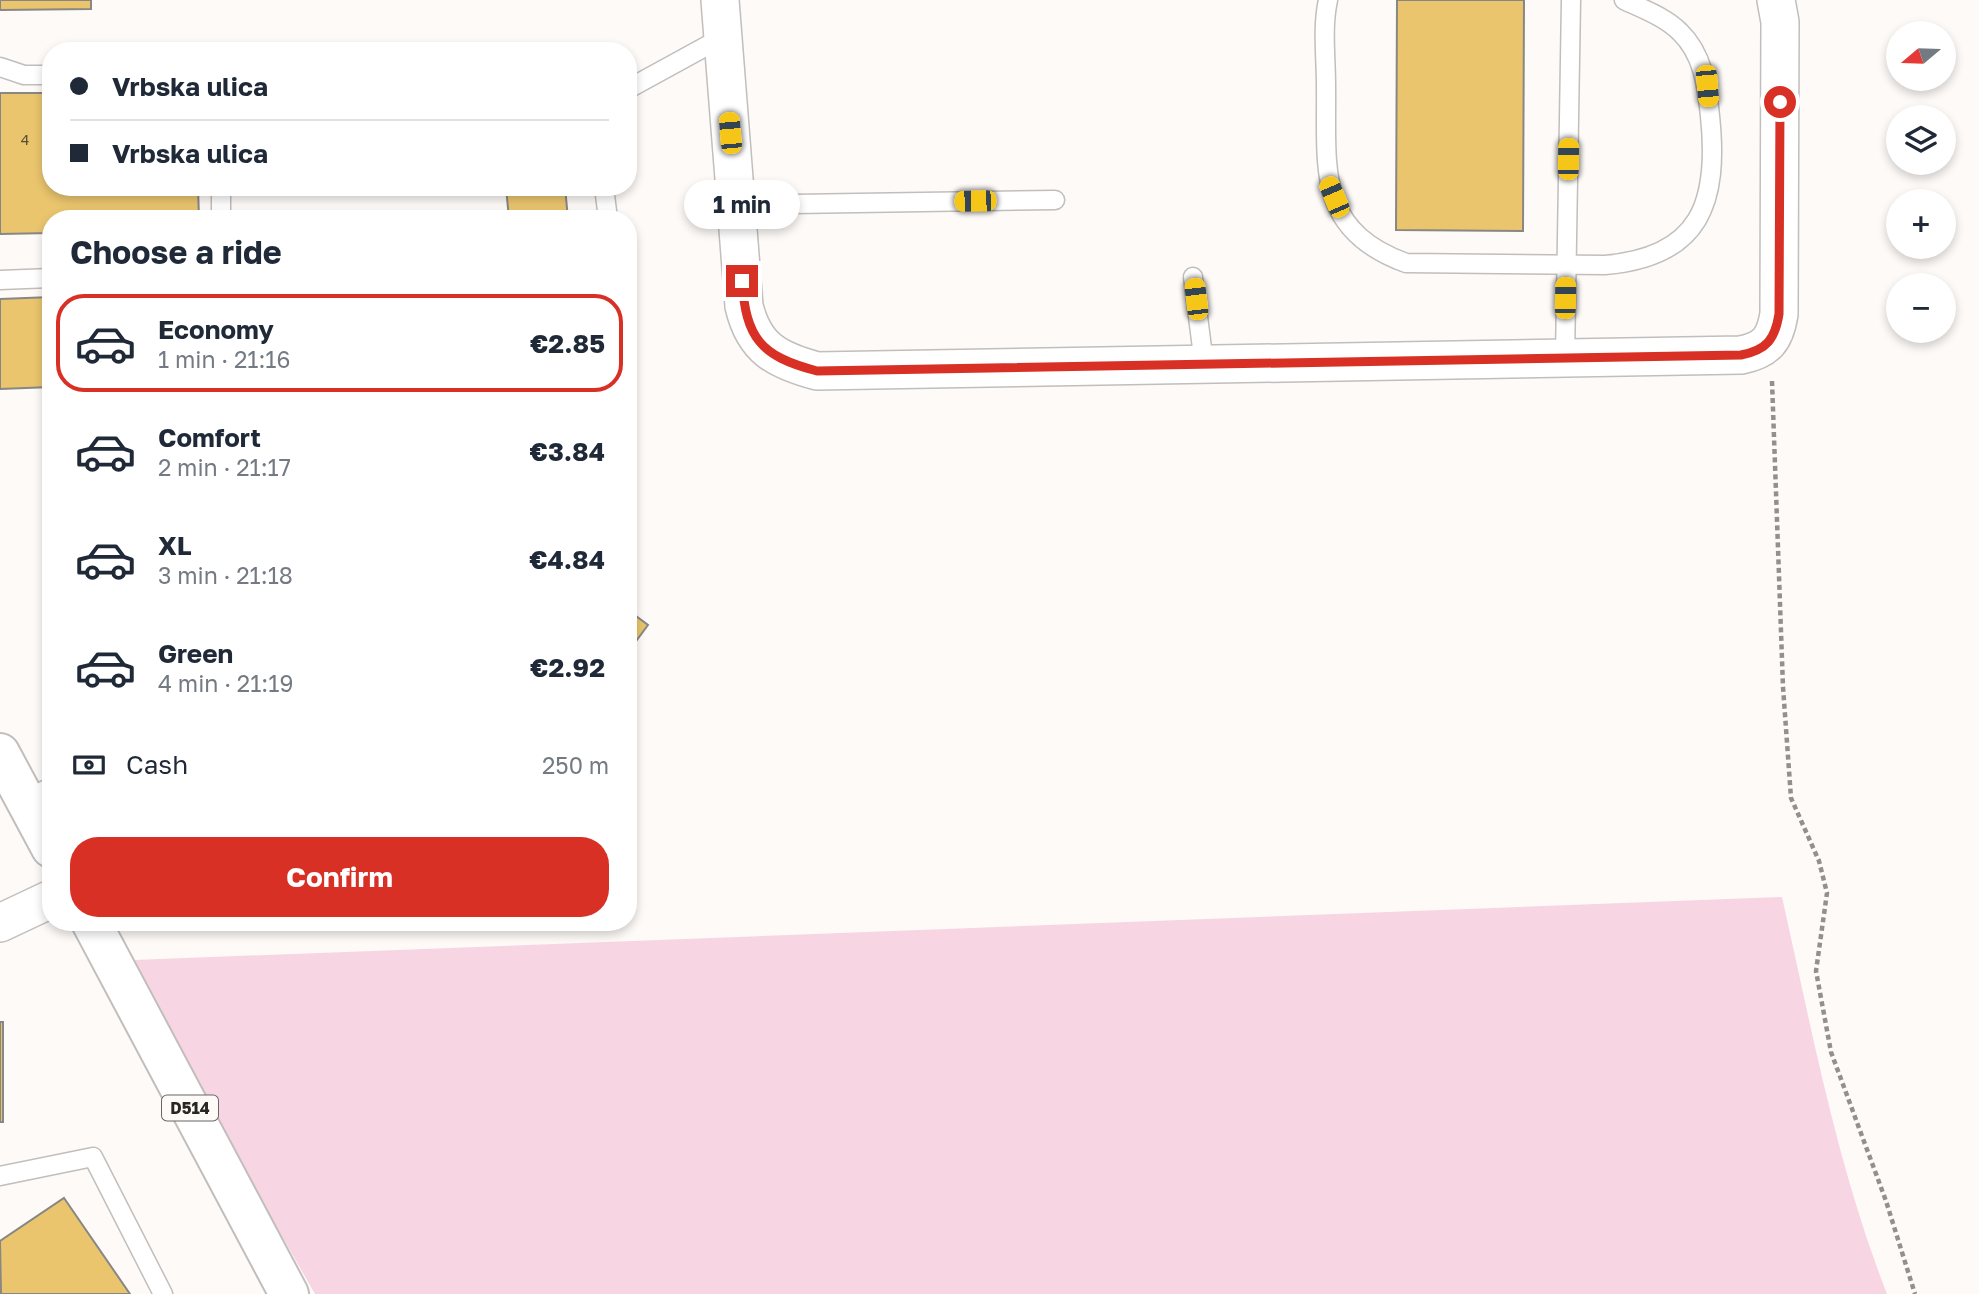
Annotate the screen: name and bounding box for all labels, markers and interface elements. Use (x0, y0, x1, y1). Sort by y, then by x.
north arrow (1886, 21, 1956, 91)
map controls (1886, 21, 1956, 343)
car (1695, 64, 1720, 108)
text: Vrbska ulica (112, 71, 268, 102)
route start (1764, 86, 1796, 118)
button: layers (1886, 105, 1956, 175)
car (718, 111, 743, 155)
house number: 4 (21, 131, 29, 148)
text: Vrbska ulica (112, 138, 268, 169)
car (1558, 138, 1579, 180)
car (1317, 174, 1352, 220)
callout: 1 min (684, 180, 800, 229)
button: + (1886, 189, 1956, 259)
text: 1 min (713, 190, 771, 218)
car (954, 190, 997, 212)
text: Choose a ride (70, 233, 282, 271)
route end (726, 265, 758, 297)
button: − (1886, 273, 1956, 343)
car (1184, 277, 1209, 321)
car (1555, 277, 1576, 319)
icon: car (74, 312, 137, 375)
text: Economy (158, 314, 274, 345)
text: €2.85 (530, 328, 605, 359)
text: 1 min · 21:16 (158, 345, 290, 373)
icon: car (74, 420, 137, 483)
text: Comfort (158, 422, 261, 453)
text: €3.84 (530, 436, 605, 467)
text: 2 min · 21:17 (158, 453, 291, 481)
icon: car (74, 528, 137, 591)
text: XL (158, 530, 192, 561)
text: €4.84 (529, 544, 605, 575)
text: 3 min · 21:18 (158, 561, 293, 589)
icon: car (74, 636, 137, 699)
text: Green (158, 638, 233, 669)
text: €2.92 (530, 652, 605, 683)
text: 4 min · 21:19 (158, 669, 293, 697)
icon: cash (70, 746, 108, 784)
text: Cash (126, 749, 188, 780)
text: 250 m (542, 751, 609, 779)
button: Confirm (70, 837, 609, 917)
road number: D514 (162, 1096, 218, 1120)

